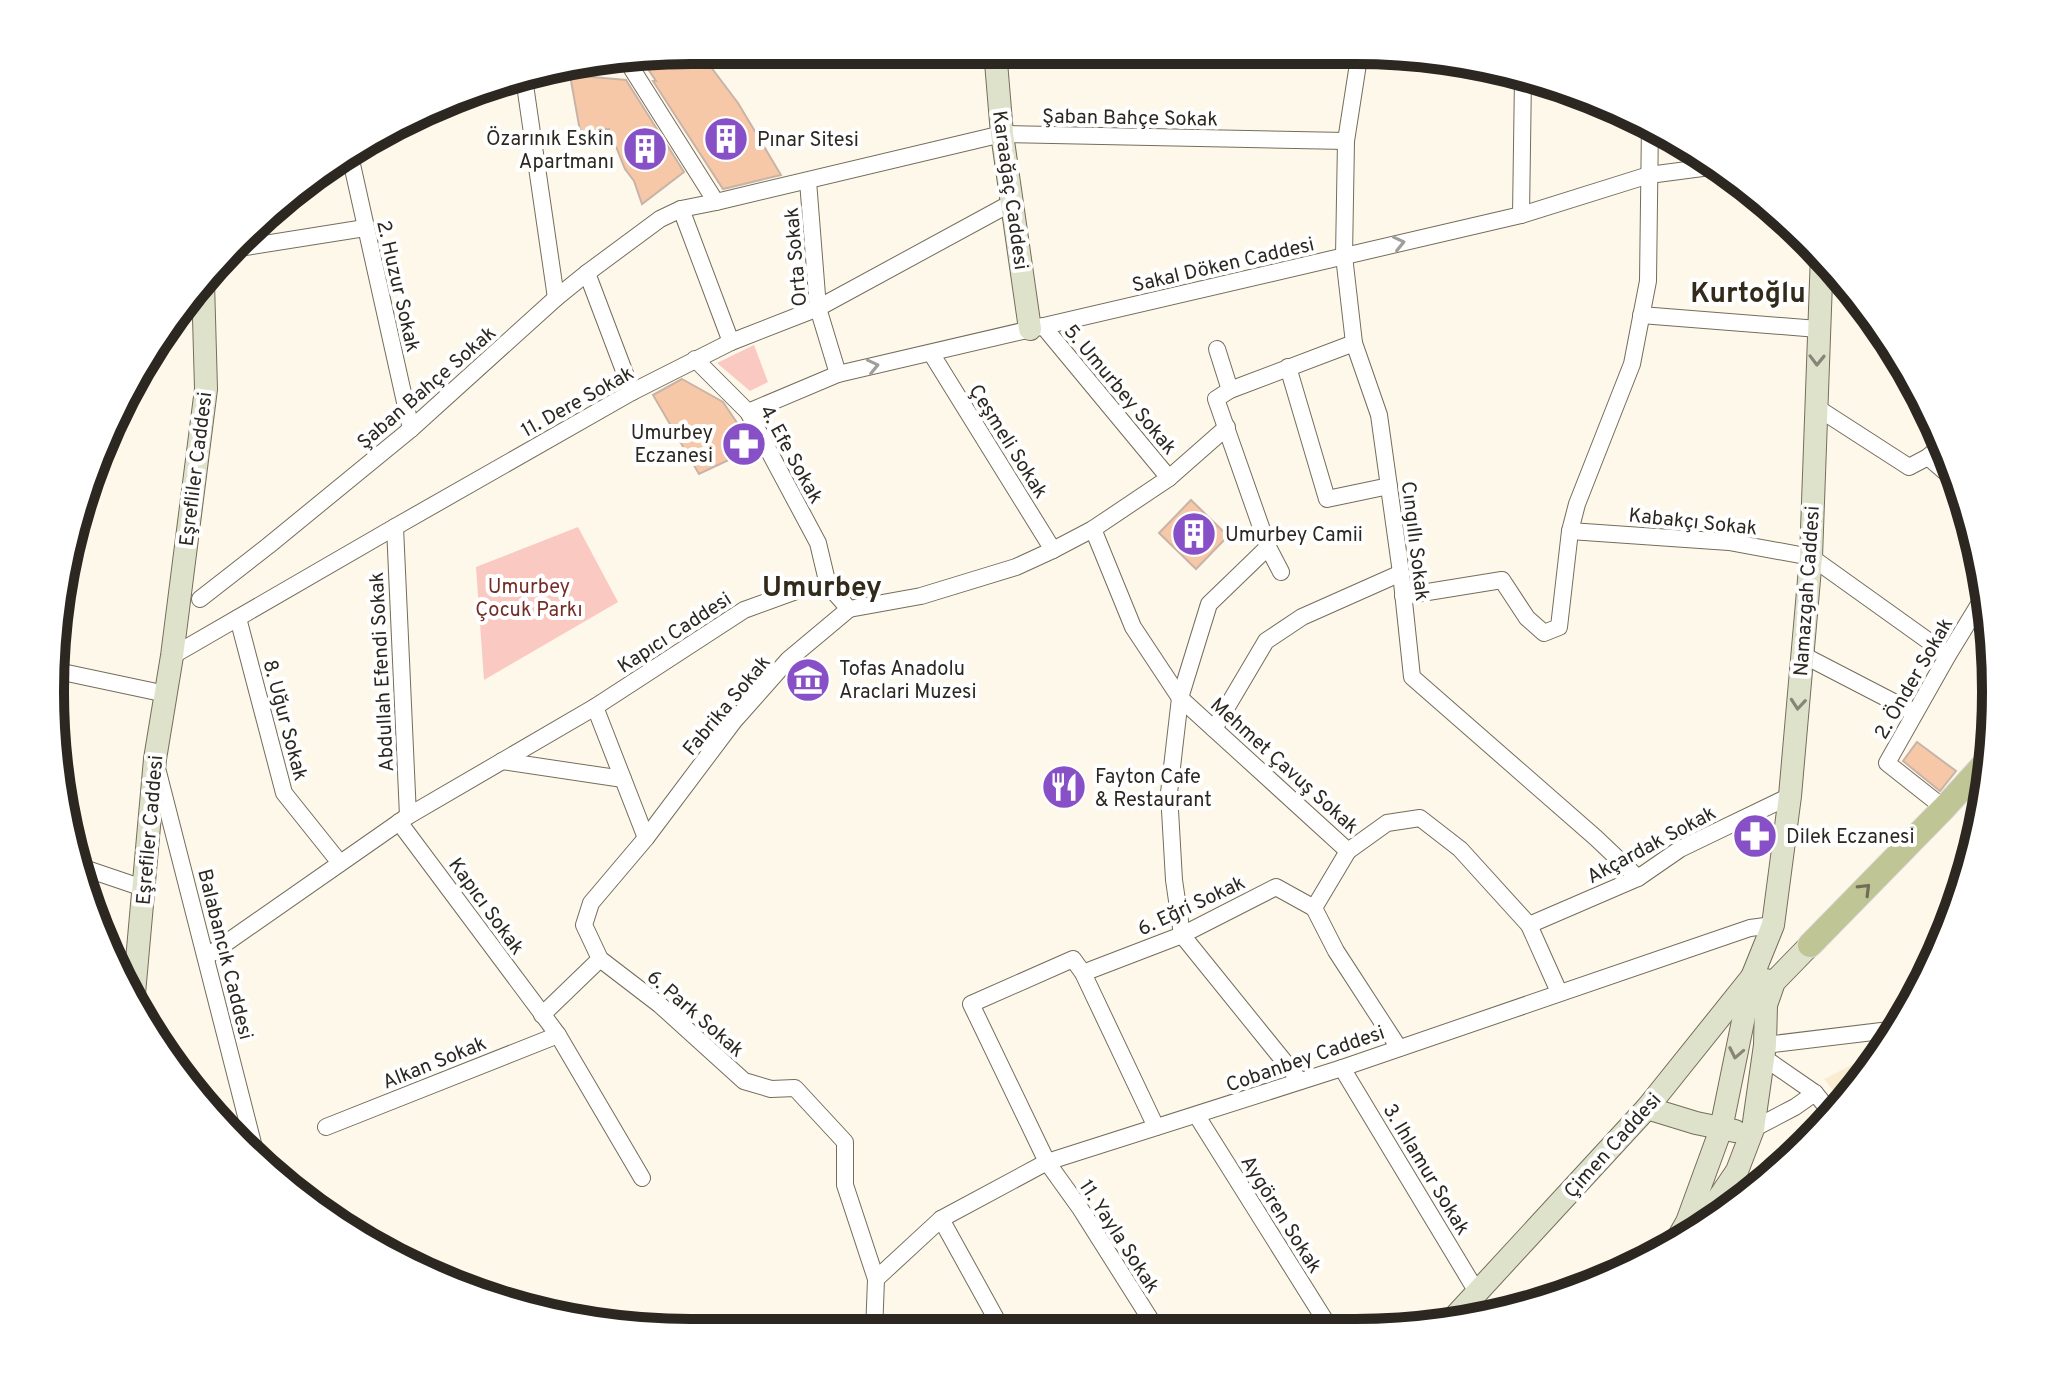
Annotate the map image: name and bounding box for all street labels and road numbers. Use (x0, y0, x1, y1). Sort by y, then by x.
street label: Şaban Bahçe Sokak (1042, 104, 1218, 134)
street label: Karaağaç Caddesi (985, 109, 1033, 272)
street label: Orta Sokak (780, 206, 814, 307)
street label: 2. Huzur Sokak (369, 218, 425, 355)
street label: Sakal Döken Caddesi (1130, 232, 1317, 300)
street label: 5. Umurbey Sokak (1057, 320, 1182, 461)
street label: Şaban Bahçe Sokak (352, 321, 502, 456)
street label: 11. Dere Sokak (517, 361, 639, 444)
street label: Çeşmeli Sokak (962, 380, 1053, 504)
street label: Eşrefliler Caddesi (175, 390, 219, 548)
street label: 4. Efe Sokak (752, 401, 828, 509)
street label: Cıngıllı Sokak (1394, 480, 1434, 603)
street label: Kabakçı Sokak (1627, 503, 1758, 543)
street label: Namazgah Caddesi (1789, 505, 1827, 677)
street label: Abdullah Efendi Sokak (365, 571, 401, 773)
street label: Kapıcı Caddesi (613, 587, 737, 680)
street label: 2. Önder Sokak (1869, 613, 1960, 745)
street label: Fabrika Sokak (678, 651, 777, 762)
street label: 8. Uğur Sokak (255, 657, 313, 784)
street label: Mehmet Çavuş Sokak (1204, 693, 1364, 840)
street label: Eşrefiler Caddesi (131, 754, 170, 906)
street label: Akçardak Sokak (1583, 801, 1721, 891)
street label: Kapıcı Sokak (441, 854, 529, 961)
street label: Balabancık Caddesi (190, 866, 258, 1043)
street label: 6. Eğri Sokak (1134, 871, 1250, 943)
street label: 6. Park Sokak (640, 965, 749, 1064)
street label: Cobanbey Caddesi (1223, 1021, 1388, 1099)
street label: Alkan Sokak (379, 1031, 490, 1096)
street label: Çimen Caddesi (1559, 1088, 1668, 1205)
street label: 3. Ihlamur Sokak (1376, 1099, 1475, 1241)
street label: Aygören Sokak (1234, 1151, 1327, 1279)
street label: 11. Yayla Sokak (1072, 1175, 1165, 1299)

